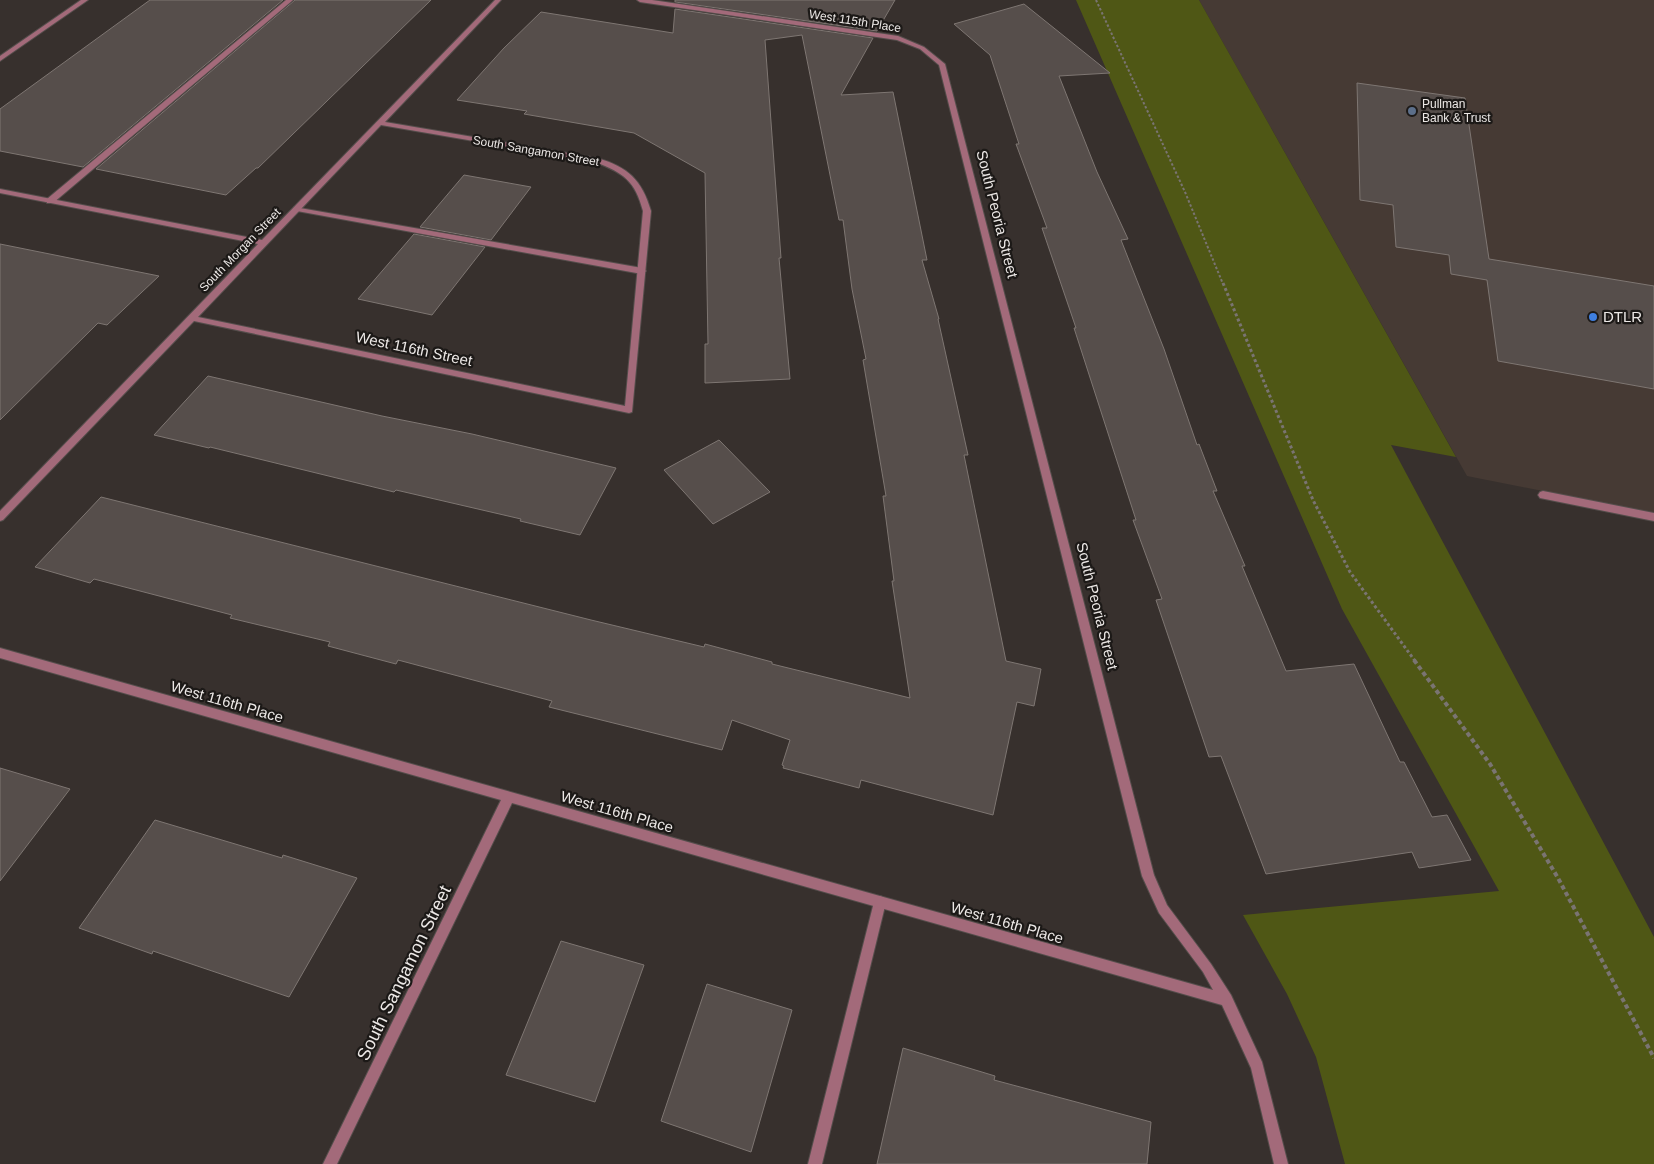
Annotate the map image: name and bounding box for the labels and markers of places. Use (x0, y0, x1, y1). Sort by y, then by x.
place label: Pullman Bank & Trust (1422, 97, 1491, 125)
marker: Pullman Bank & Trust (1406, 105, 1418, 117)
place label: DTLR (1603, 308, 1642, 325)
marker: DTLR (1587, 311, 1599, 323)

